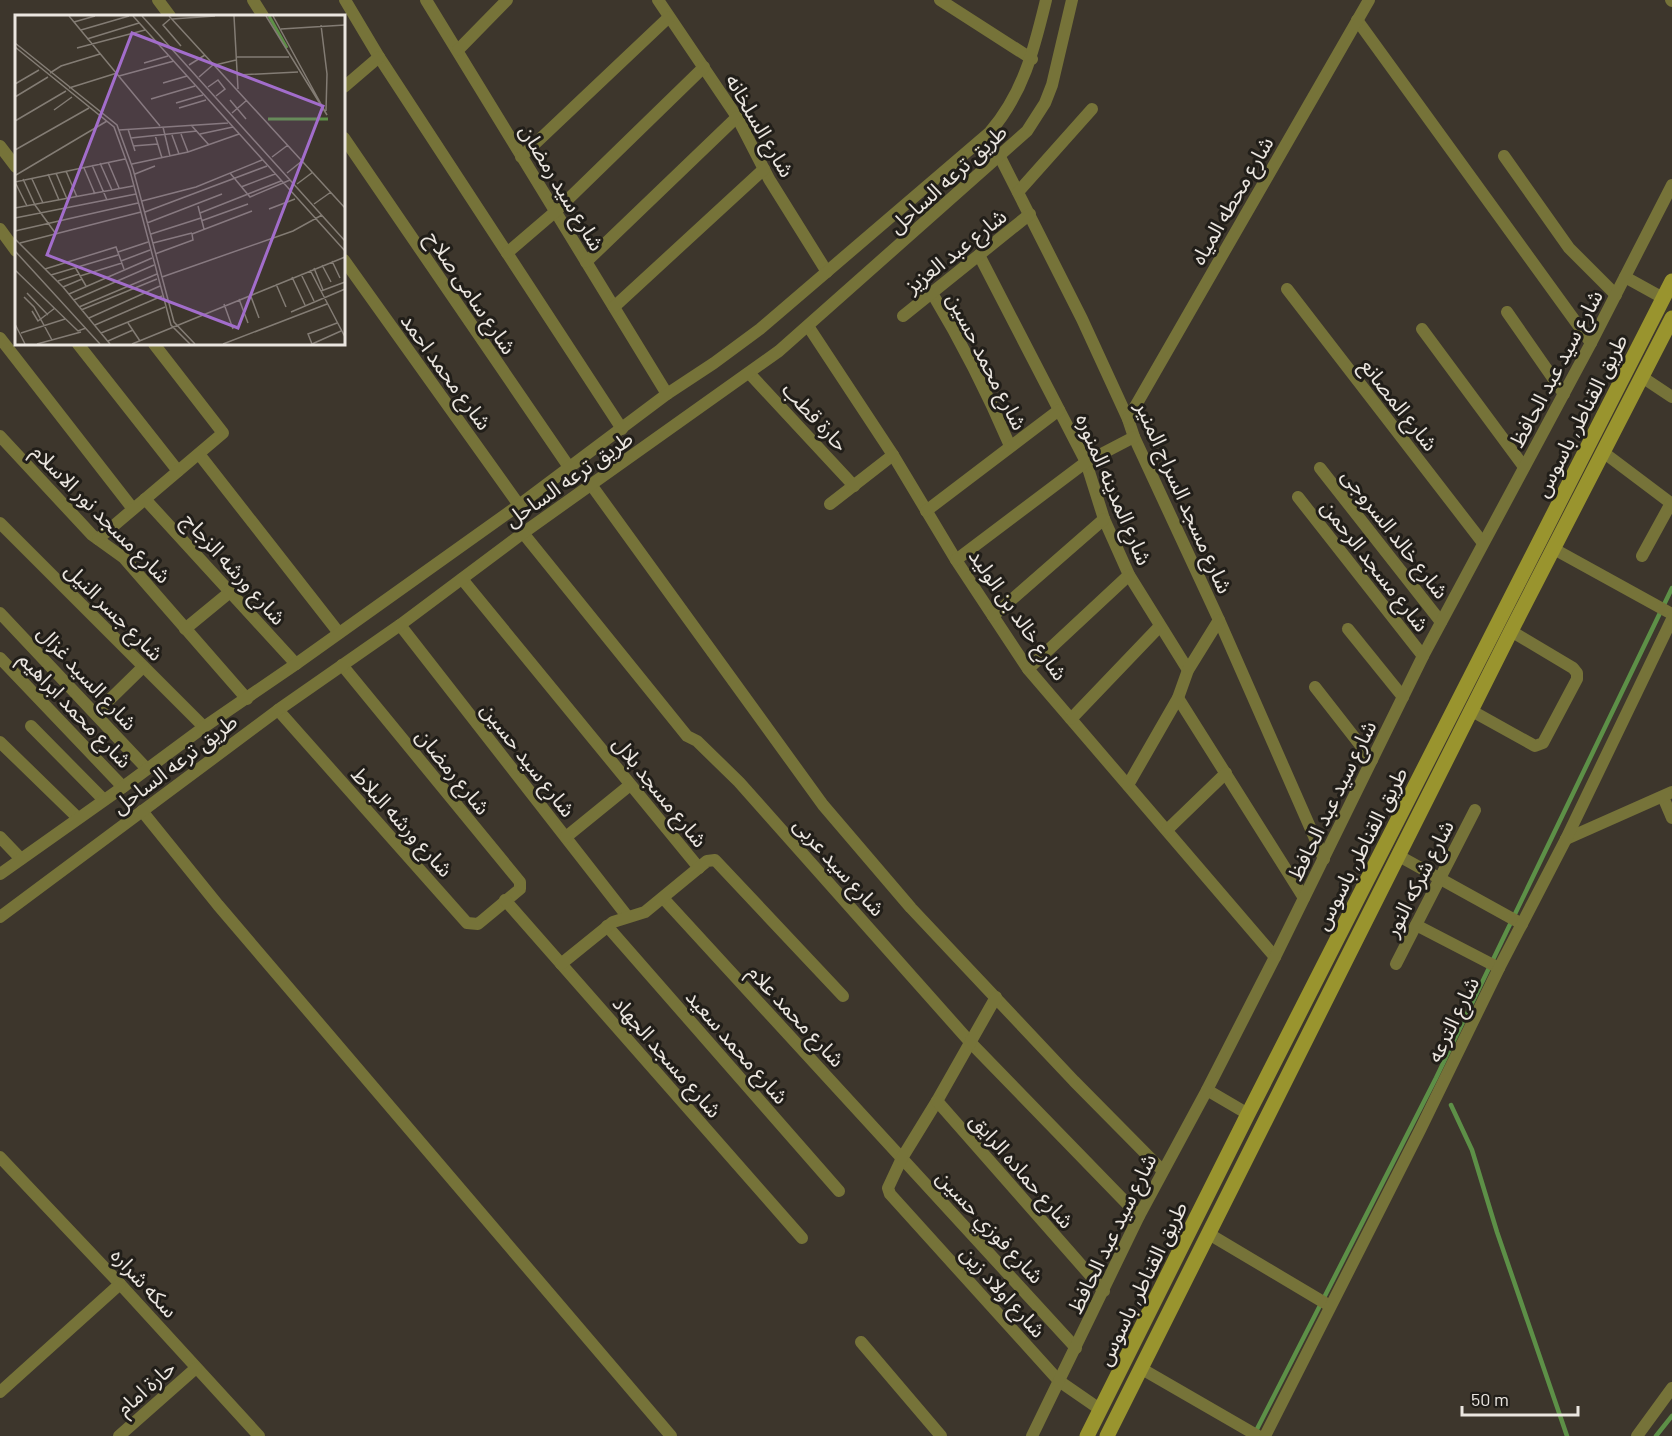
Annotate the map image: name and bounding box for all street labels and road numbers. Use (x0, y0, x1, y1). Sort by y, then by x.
street label: شارع السلخانه (718, 69, 801, 183)
street label: طريق ترعه الساحل (883, 118, 1013, 239)
street label: شارع سيد رمضان (512, 119, 611, 257)
street label: شارع محطه المياه (1184, 131, 1281, 271)
street label: شارع عبد العزيز (898, 203, 1013, 301)
street label: شارع سامى صلاح (418, 226, 522, 361)
street label: شارع سيد عبد الحافظ (1503, 285, 1611, 453)
street label: شارع محمد حسين (939, 288, 1033, 436)
street label: شارع محمد احمد (393, 308, 498, 436)
street label: طريق القناطر, باسوس (1528, 329, 1634, 501)
street label: شارع المصانع (1353, 353, 1444, 458)
street label: حارة قطب (777, 376, 854, 456)
street label: شارع مسجد السراج المنير (1127, 396, 1239, 598)
street label: شارع المدينه المنوره (1068, 410, 1158, 570)
street label: طريق ترعه الساحل (499, 425, 638, 533)
street label: شارع مسجد نور الاسلام (24, 438, 177, 591)
street label: شارع خالد السروجى (1334, 463, 1455, 606)
street label: شارع مسجد الرحمن (1314, 494, 1435, 638)
street label: شارع ورشه الزجاج (175, 507, 292, 632)
street label: شارع خالد بن الوليد (961, 544, 1074, 687)
street label: شارع جسر النيل (58, 557, 169, 668)
street label: شارع السيد غزال (30, 619, 143, 737)
street label: شارع محمد ابراهيم (11, 646, 138, 775)
street label: شارع سيد حسين (473, 697, 581, 824)
street label: طريق ترعه الساحل (106, 708, 243, 820)
street label: شارع سيد عبد الحافظ (1281, 716, 1384, 886)
street label: شارع رمضان (409, 723, 496, 822)
street label: شارع مسجد بلال (606, 730, 713, 854)
street label: شارع ورشه البلاط (344, 761, 459, 884)
street label: طريق القناطر, باسوس (1308, 762, 1414, 934)
street label: شارع سيد عربى (786, 812, 891, 923)
street label: شارع شركه النور (1377, 816, 1462, 943)
street label: شارع محمد علام (740, 959, 851, 1075)
street label: شارع الترعه (1421, 972, 1487, 1068)
street label: شارع محمد سعيد (678, 984, 794, 1111)
street label: شارع مسجد الجهاد (605, 990, 728, 1125)
street label: شارع حماده الرايق (963, 1107, 1080, 1236)
street label: شارع سيد عبد الحافظ (1061, 1149, 1164, 1319)
street label: شارع فوزي حسين (929, 1164, 1050, 1291)
street label: طريق القناطر, باسوس (1090, 1197, 1193, 1370)
street label: شارع اولاد زين (953, 1240, 1052, 1345)
street label: سكه شراره (106, 1242, 184, 1323)
street label: حارة امام (110, 1354, 183, 1424)

